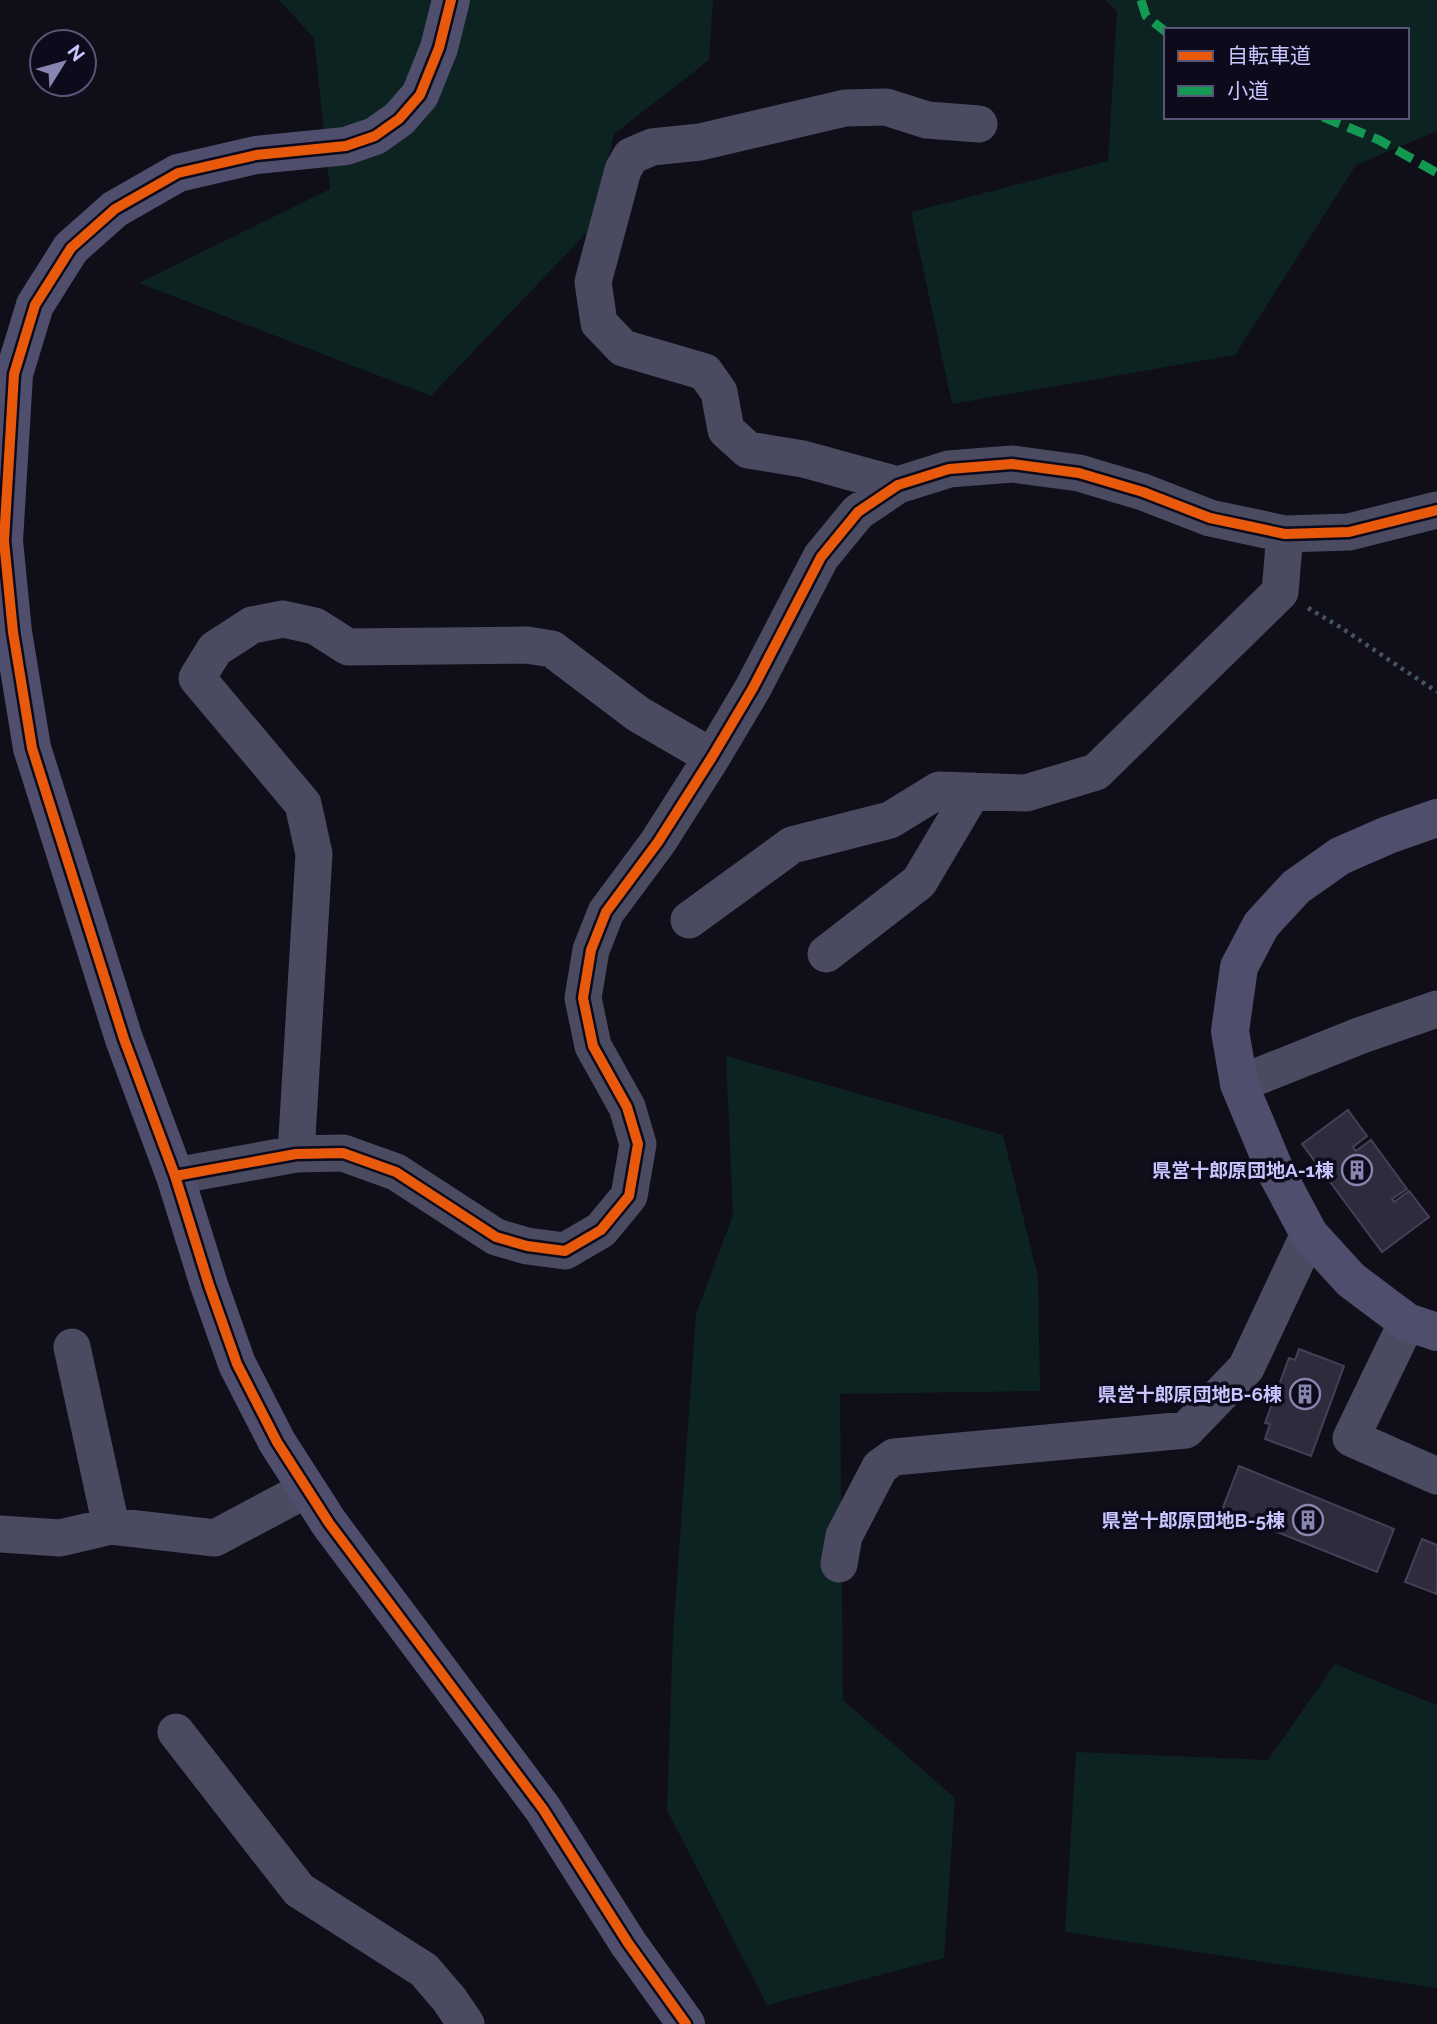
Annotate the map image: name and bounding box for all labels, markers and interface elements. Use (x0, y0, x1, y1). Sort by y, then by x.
north arrow (28, 28, 98, 98)
legend (1164, 28, 1409, 119)
text: N (63, 40, 90, 65)
text: 自転車道 (1227, 43, 1311, 68)
text: 小道 (1227, 78, 1269, 103)
building icon: 県営十郎原団地A-1棟 (1340, 1153, 1374, 1187)
place label: 県営十郎原団地A-1棟 (1152, 1159, 1334, 1181)
building icon: 県営十郎原団地B-6棟 (1288, 1377, 1322, 1411)
place label: 県営十郎原団地B-6棟 (1098, 1383, 1282, 1405)
building icon: 県営十郎原団地B-5棟 (1291, 1503, 1325, 1537)
place label: 県営十郎原団地B-5棟 (1102, 1509, 1285, 1531)

